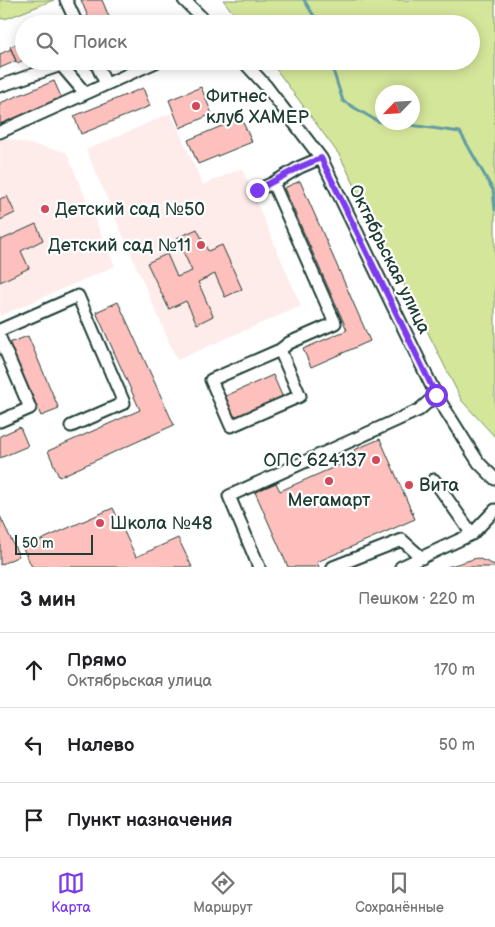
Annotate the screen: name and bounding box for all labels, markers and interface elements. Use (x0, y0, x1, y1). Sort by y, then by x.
search box (15, 15, 480, 70)
icon: search (33, 29, 61, 57)
text: Поиск (73, 31, 127, 54)
north arrow (375, 85, 420, 130)
place label: Фитнес клуб ХАМЕР (206, 86, 309, 128)
marker: Фитнес клуб ХАМЕР (190, 100, 202, 112)
route end (246, 179, 269, 202)
street label: Октябрьская улица (344, 181, 435, 337)
place label: Детский сад №50 (55, 199, 205, 220)
marker: Детский сад №50 (39, 203, 51, 215)
place label: Детский сад №11 (48, 235, 191, 256)
marker: Детский сад №11 (195, 239, 207, 251)
route start (425, 384, 448, 407)
place label: ОПС 624137 (263, 450, 366, 471)
marker: ОПС 624137 (370, 454, 382, 466)
marker: Мегамарт (323, 475, 335, 487)
place label: Вита (419, 475, 459, 496)
marker: Вита (403, 479, 415, 491)
place label: Мегамарт (288, 490, 371, 511)
place label: Школа №48 (110, 513, 212, 534)
marker: Школа №48 (94, 517, 106, 529)
scale bar (15, 532, 92, 555)
text: 50 m (22, 535, 54, 552)
text: 3 мин (20, 587, 76, 612)
text: Пешком · 220 m (358, 590, 475, 609)
text: Прямо (67, 649, 127, 672)
icon: ahead (20, 656, 48, 684)
text: 170 m (434, 661, 475, 680)
text: Октябрьская улица (67, 672, 212, 691)
icon: left (20, 731, 48, 759)
text: Налево (67, 734, 134, 757)
text: 50 m (439, 736, 475, 755)
icon: arrive (20, 806, 48, 834)
text: Пункт назначения (67, 809, 232, 832)
tab: Карта (51, 869, 91, 916)
tab: Маршрут (193, 869, 253, 916)
tab: Сохранённые (355, 869, 444, 916)

